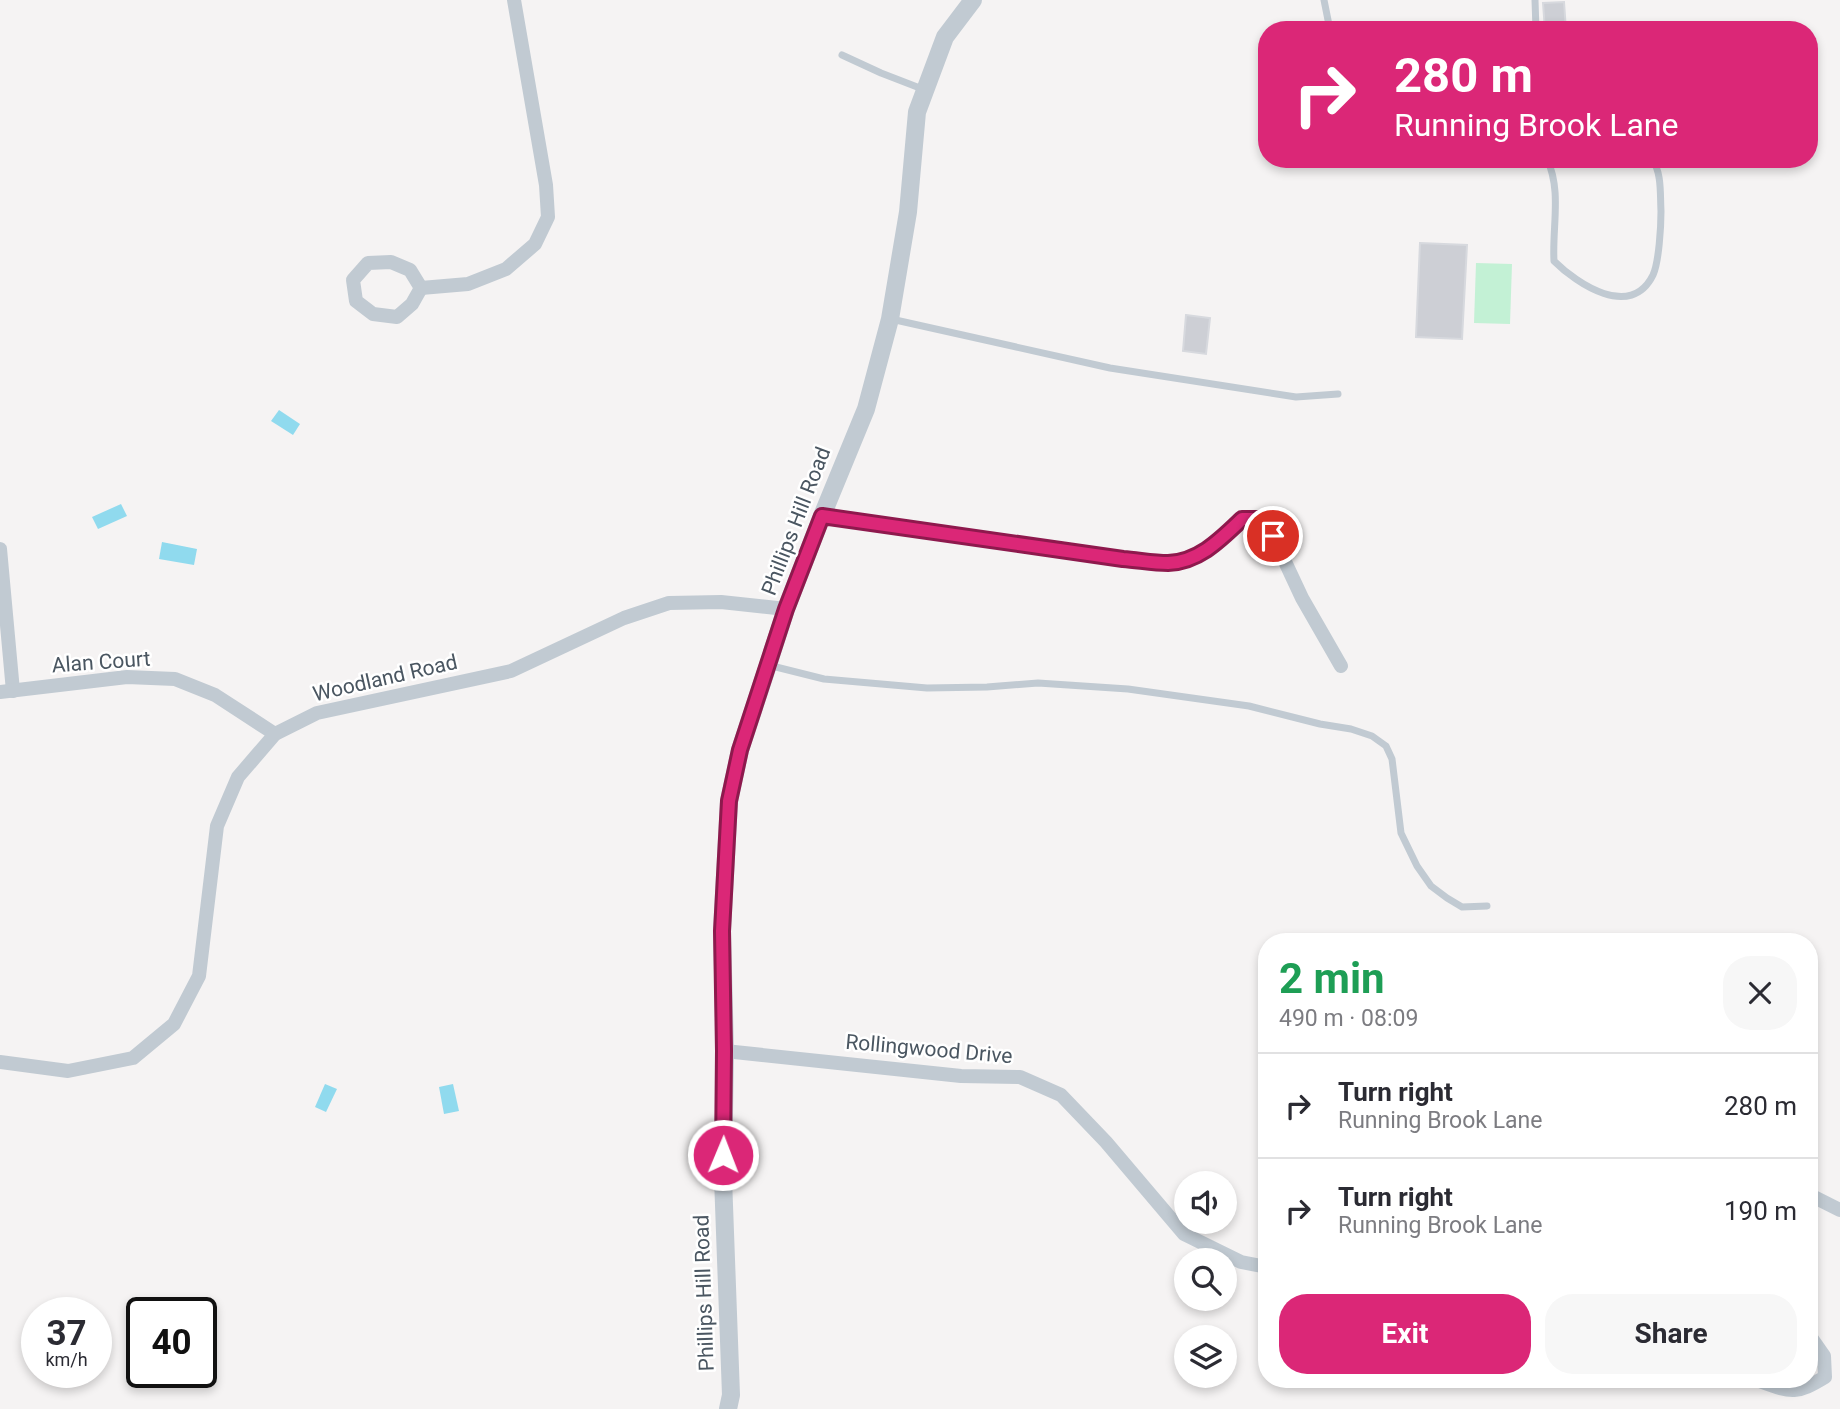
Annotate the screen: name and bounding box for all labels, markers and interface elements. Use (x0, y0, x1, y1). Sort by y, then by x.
text: 280 m (1394, 47, 1533, 104)
icon: right (1279, 49, 1370, 140)
text: Running Brook Lane (1394, 106, 1678, 144)
street label: Phillips Hill Road (757, 444, 835, 598)
pin (1243, 506, 1303, 566)
icon: arrive (1254, 517, 1292, 555)
street label: Alan Court (51, 647, 151, 677)
street label: Woodland Road (310, 650, 460, 706)
text: 2 min (1279, 954, 1385, 1003)
button: close (1723, 956, 1797, 1030)
text: 490 m · 08:09 (1279, 1005, 1418, 1032)
street label: Rollingwood Drive (844, 1030, 1014, 1068)
text: Turn right (1338, 1077, 1453, 1107)
icon: right (1279, 1087, 1317, 1125)
text: 280 m (1724, 1091, 1797, 1121)
text: Running Brook Lane (1338, 1107, 1542, 1134)
position arrow (686, 1118, 760, 1192)
map controls (1174, 1171, 1237, 1388)
button: sound (1174, 1171, 1237, 1234)
text: Turn right (1338, 1182, 1453, 1212)
icon: right (1279, 1192, 1317, 1230)
text: 190 m (1724, 1196, 1797, 1226)
text: Running Brook Lane (1338, 1212, 1542, 1239)
street label: Phillips Hill Road (689, 1214, 719, 1372)
button: search (1174, 1248, 1237, 1311)
button: Exit (1279, 1294, 1531, 1374)
button: Share (1545, 1294, 1797, 1374)
speed limit sign: 40 (126, 1297, 217, 1388)
text: 37 (46, 1313, 87, 1354)
button: layers (1174, 1325, 1237, 1388)
text: km/h (45, 1349, 88, 1370)

